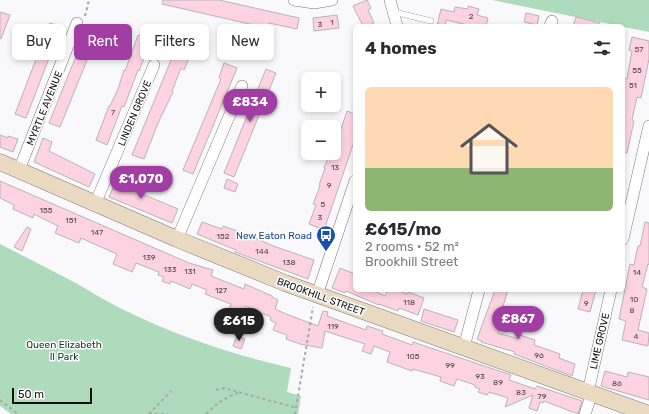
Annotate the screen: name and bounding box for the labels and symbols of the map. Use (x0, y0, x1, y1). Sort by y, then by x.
house number: 2 (469, 12, 474, 21)
house number: 1 (330, 18, 334, 27)
house number: 3 (318, 20, 323, 29)
house number: 57 (635, 45, 643, 54)
house number: 55 (632, 66, 642, 75)
street label: MYRTLE AVENUE (24, 69, 65, 147)
street label: LINDEN GROVE (116, 79, 154, 148)
house number: 51 (629, 81, 637, 90)
pin: £834 (226, 89, 274, 123)
house number: 7 (111, 108, 115, 117)
house number: 13 (331, 163, 339, 172)
pin: £1,070 (108, 166, 174, 200)
house number: 9 (327, 181, 332, 190)
house number: 5 (321, 200, 326, 209)
house number: 155 (40, 206, 53, 215)
house number: 3 (318, 213, 323, 222)
house number: 151 (65, 216, 77, 225)
bus stop icon: New Eaton Road (315, 224, 337, 252)
house number: 147 (91, 228, 103, 237)
place label: New Eaton Road (236, 230, 312, 242)
house number: 152 (217, 232, 230, 241)
house number: 144 (255, 247, 269, 256)
house number: 139 (143, 253, 156, 262)
house number: 138 (282, 258, 296, 267)
house number: 133 (163, 265, 177, 274)
house number: 131 (184, 267, 196, 276)
house number: 14 (633, 268, 641, 277)
street label: BROOKHILL STREET (275, 275, 366, 318)
house number: 127 (215, 286, 227, 295)
house number: 10 (630, 295, 638, 304)
house number: 118 (403, 298, 415, 307)
house number: 9 (584, 299, 589, 308)
pin: £867 (494, 306, 542, 340)
house number: 8 (629, 306, 635, 315)
pin: £615 (215, 308, 263, 342)
street label: LIME GROVE (588, 312, 612, 371)
house number: 119 (327, 322, 339, 331)
house number: 4 (634, 332, 639, 341)
park label: Queen Elizabeth II Park (26, 339, 102, 363)
house number: 96 (534, 351, 544, 360)
house number: 105 (406, 352, 420, 361)
house number: 99 (445, 361, 455, 370)
house number: 93 (475, 372, 485, 381)
house number: 89 (493, 378, 503, 387)
house number: 86 (612, 379, 622, 388)
scale bar (12, 386, 92, 405)
house number: 83 (516, 388, 526, 397)
house number: 79 (538, 392, 547, 401)

